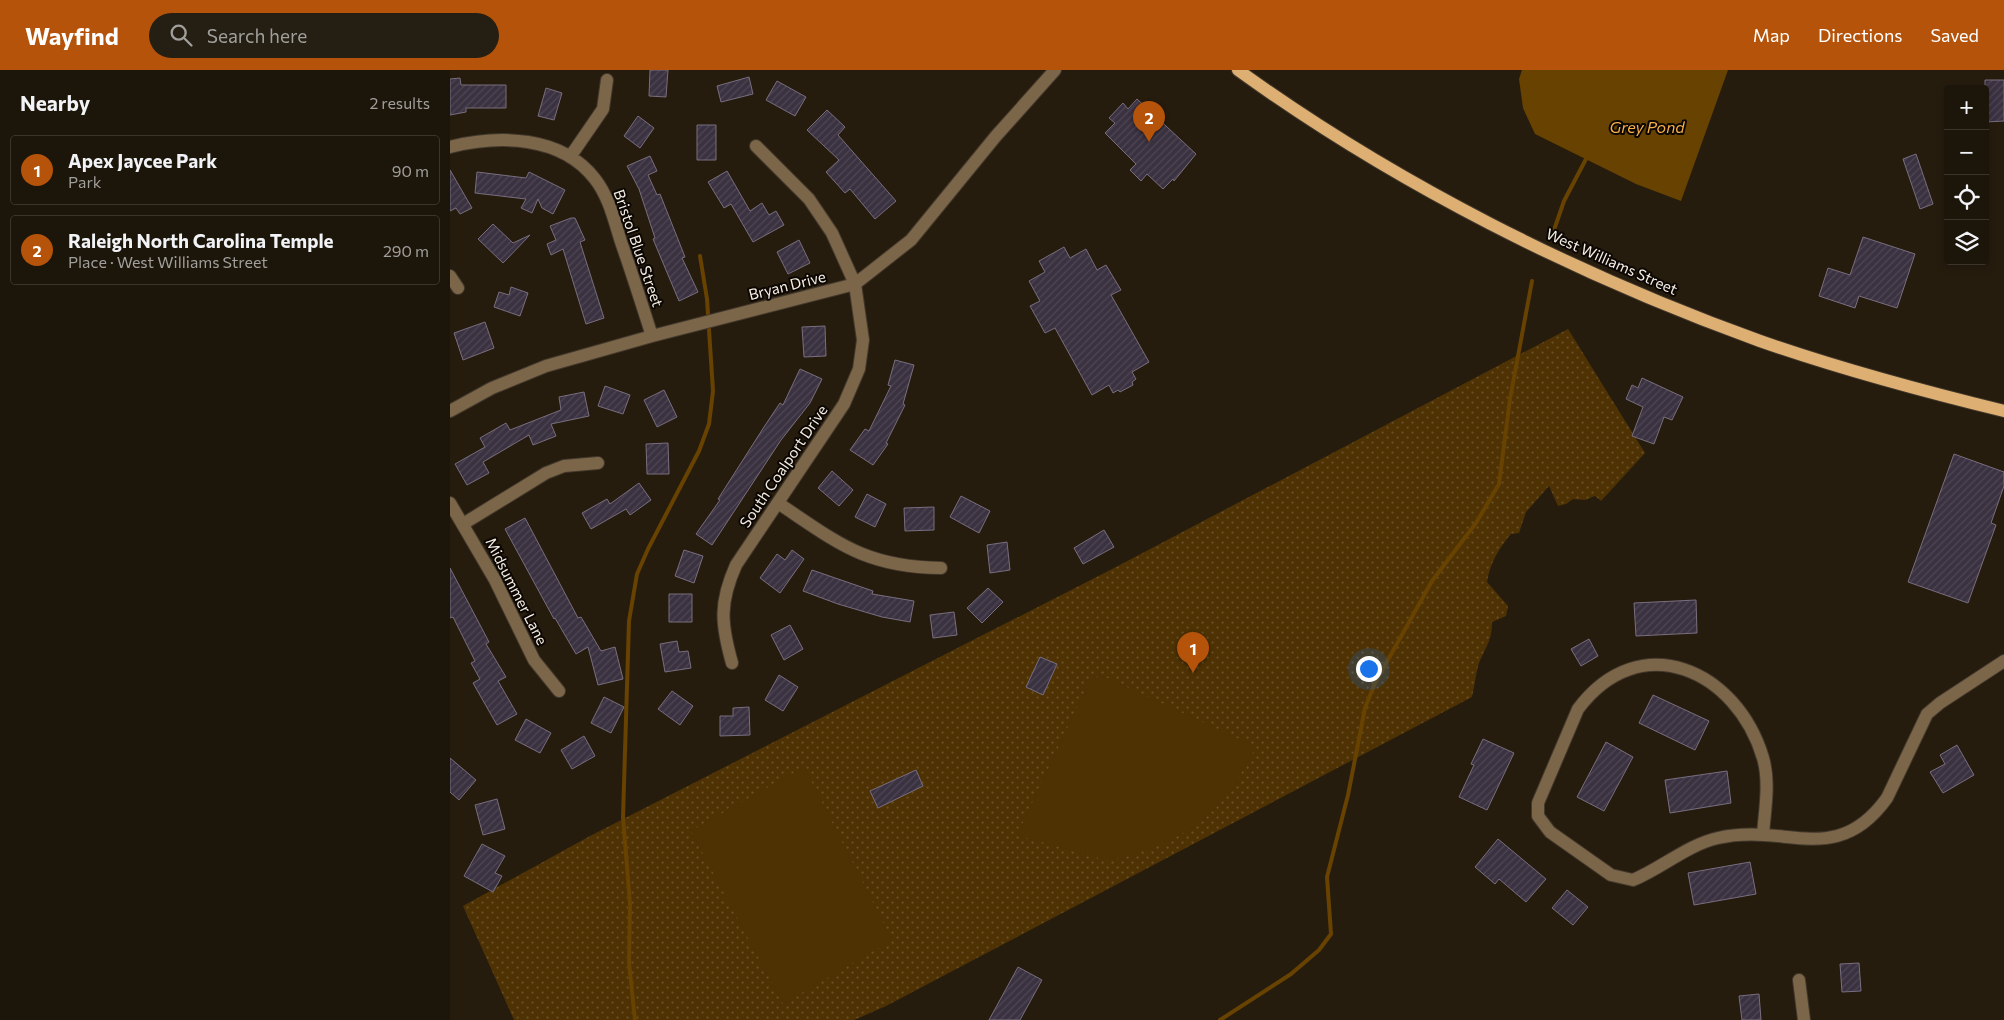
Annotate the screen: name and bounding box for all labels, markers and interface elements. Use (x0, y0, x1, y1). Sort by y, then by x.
search box (149, 13, 499, 58)
text: Wayfind (25, 21, 119, 50)
icon: search (167, 21, 195, 49)
text: Search here (207, 24, 307, 47)
text: Map (1753, 24, 1790, 46)
text: Directions (1818, 24, 1902, 46)
text: Saved (1930, 24, 1979, 46)
map controls (1944, 85, 1989, 265)
button: + (1944, 85, 1989, 130)
text: Nearby (20, 90, 90, 115)
text: 2 results (369, 93, 430, 112)
pin: 2 (1133, 101, 1165, 142)
water label: Grey Pond (1609, 117, 1685, 136)
button: − (1944, 130, 1989, 175)
text: Apex Jaycee Park (68, 149, 217, 172)
text: 1 (33, 161, 41, 180)
text: 90 m (392, 161, 429, 180)
text: Park (68, 172, 101, 191)
button: locate (1944, 175, 1989, 220)
street label: Bristol Blue Street (610, 187, 668, 309)
button: layers (1944, 220, 1989, 265)
street label: West Williams Street (1544, 224, 1680, 298)
text: Raleigh North Carolina Temple (68, 229, 334, 252)
text: 2 (32, 241, 42, 260)
text: 290 m (383, 241, 429, 260)
text: Place · West Williams Street (68, 252, 268, 271)
street label: Bryan Drive (747, 267, 828, 303)
street label: South Coalport Drive (735, 401, 831, 531)
street label: Midsummer Lane (482, 534, 552, 648)
pin: 1 (1177, 632, 1209, 673)
your location (1356, 656, 1382, 682)

